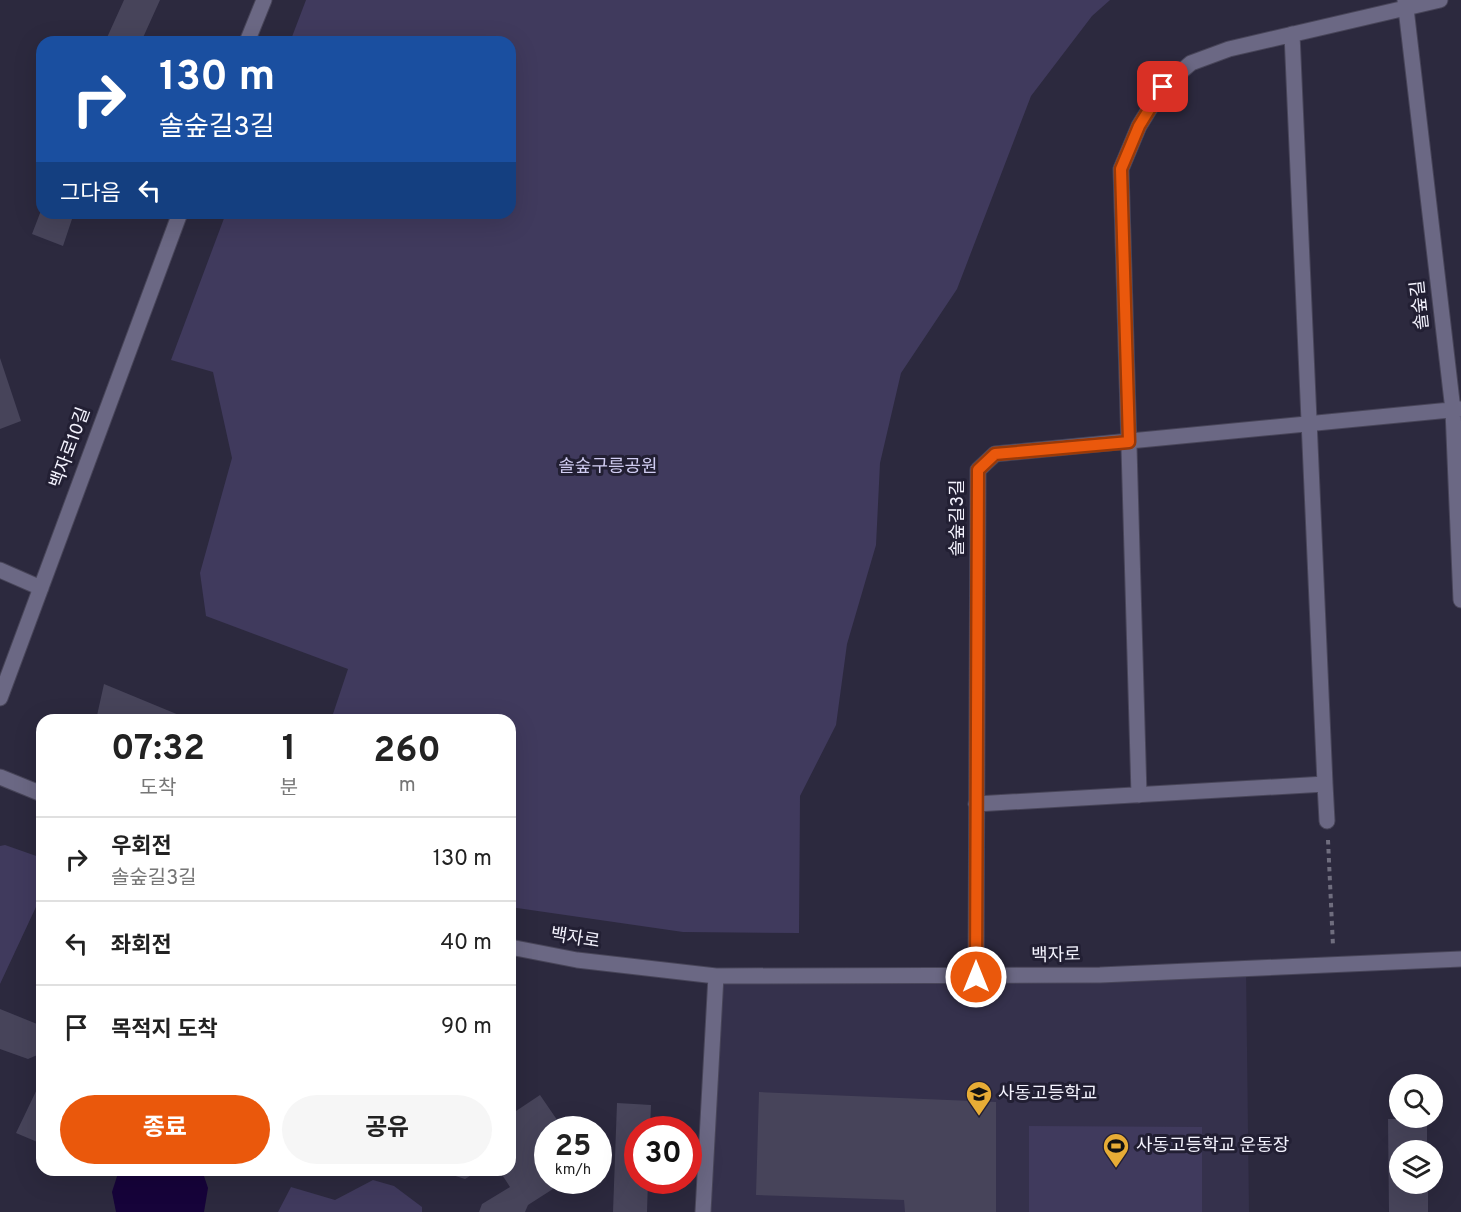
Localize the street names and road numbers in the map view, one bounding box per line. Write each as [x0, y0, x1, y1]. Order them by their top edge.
street label: 솔숲길 [1407, 279, 1435, 331]
street label: 백자로10길 [46, 404, 96, 492]
street label: 솔숲길3길 [947, 479, 970, 557]
street label: 백자로 [549, 924, 601, 954]
street label: 백자로 [1031, 944, 1081, 968]

